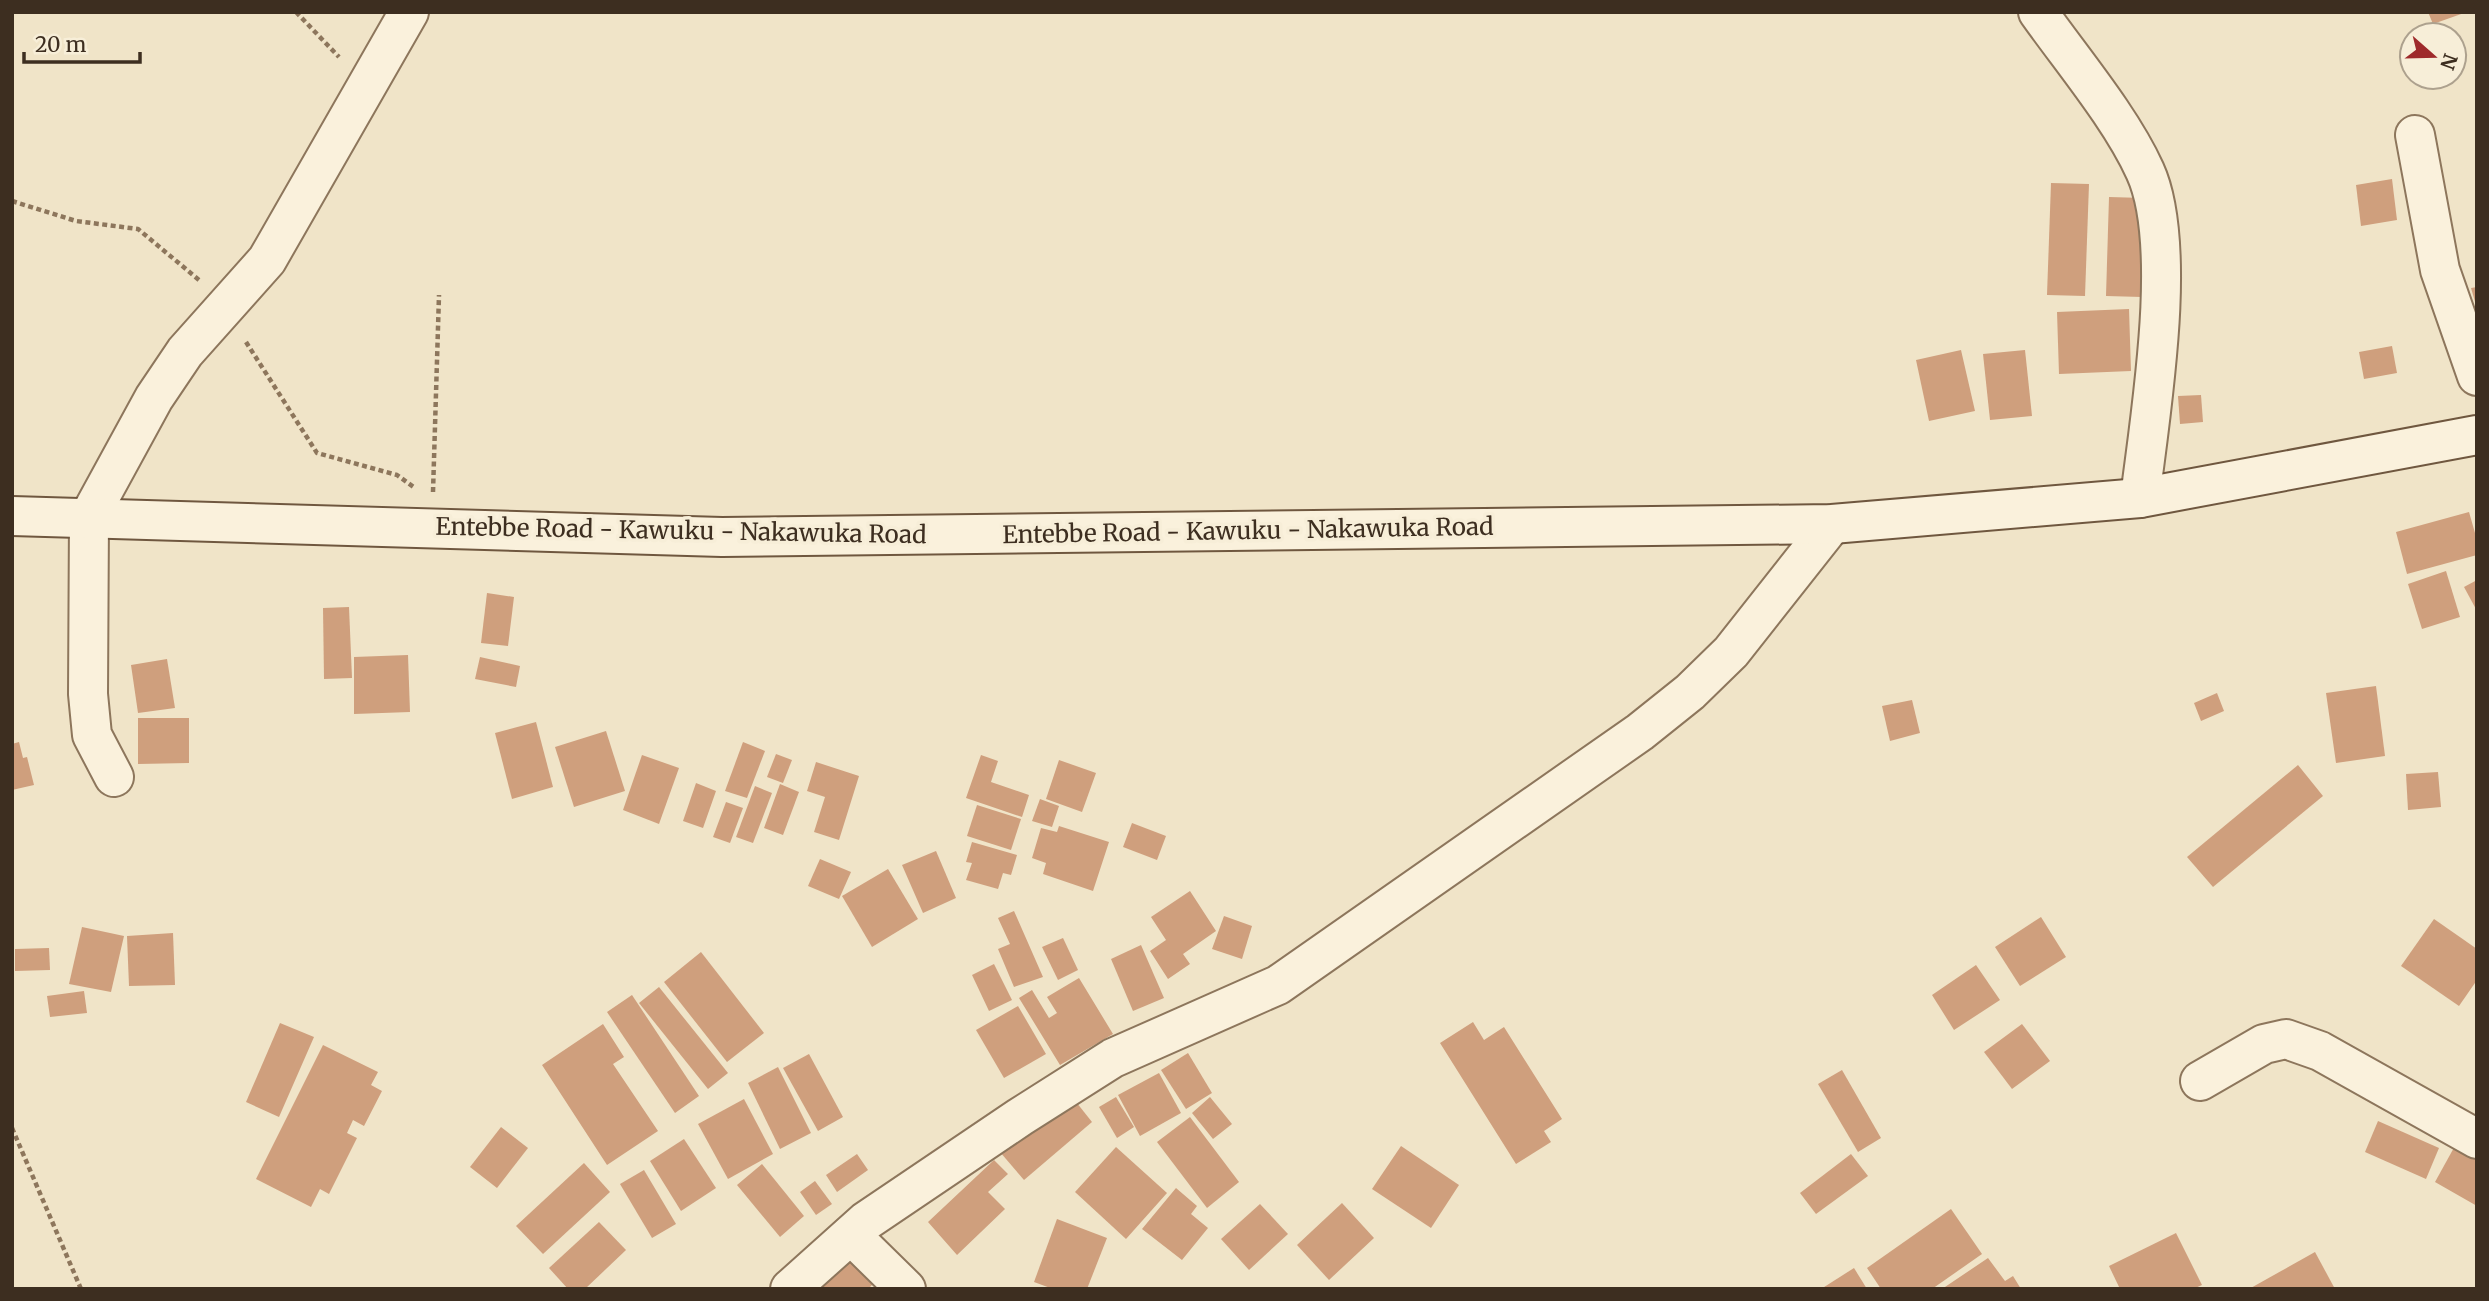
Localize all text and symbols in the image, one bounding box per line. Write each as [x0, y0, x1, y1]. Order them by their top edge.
scale bar [24, 21, 140, 65]
north arrow [2398, 21, 2468, 91]
text: 20 m [35, 31, 87, 58]
text: N [2435, 51, 2463, 73]
street label: Entebbe Road - Kawuku - Nakawuka Road [435, 511, 927, 550]
street label: Entebbe Road - Kawuku - Nakawuka Road [1002, 511, 1494, 550]

